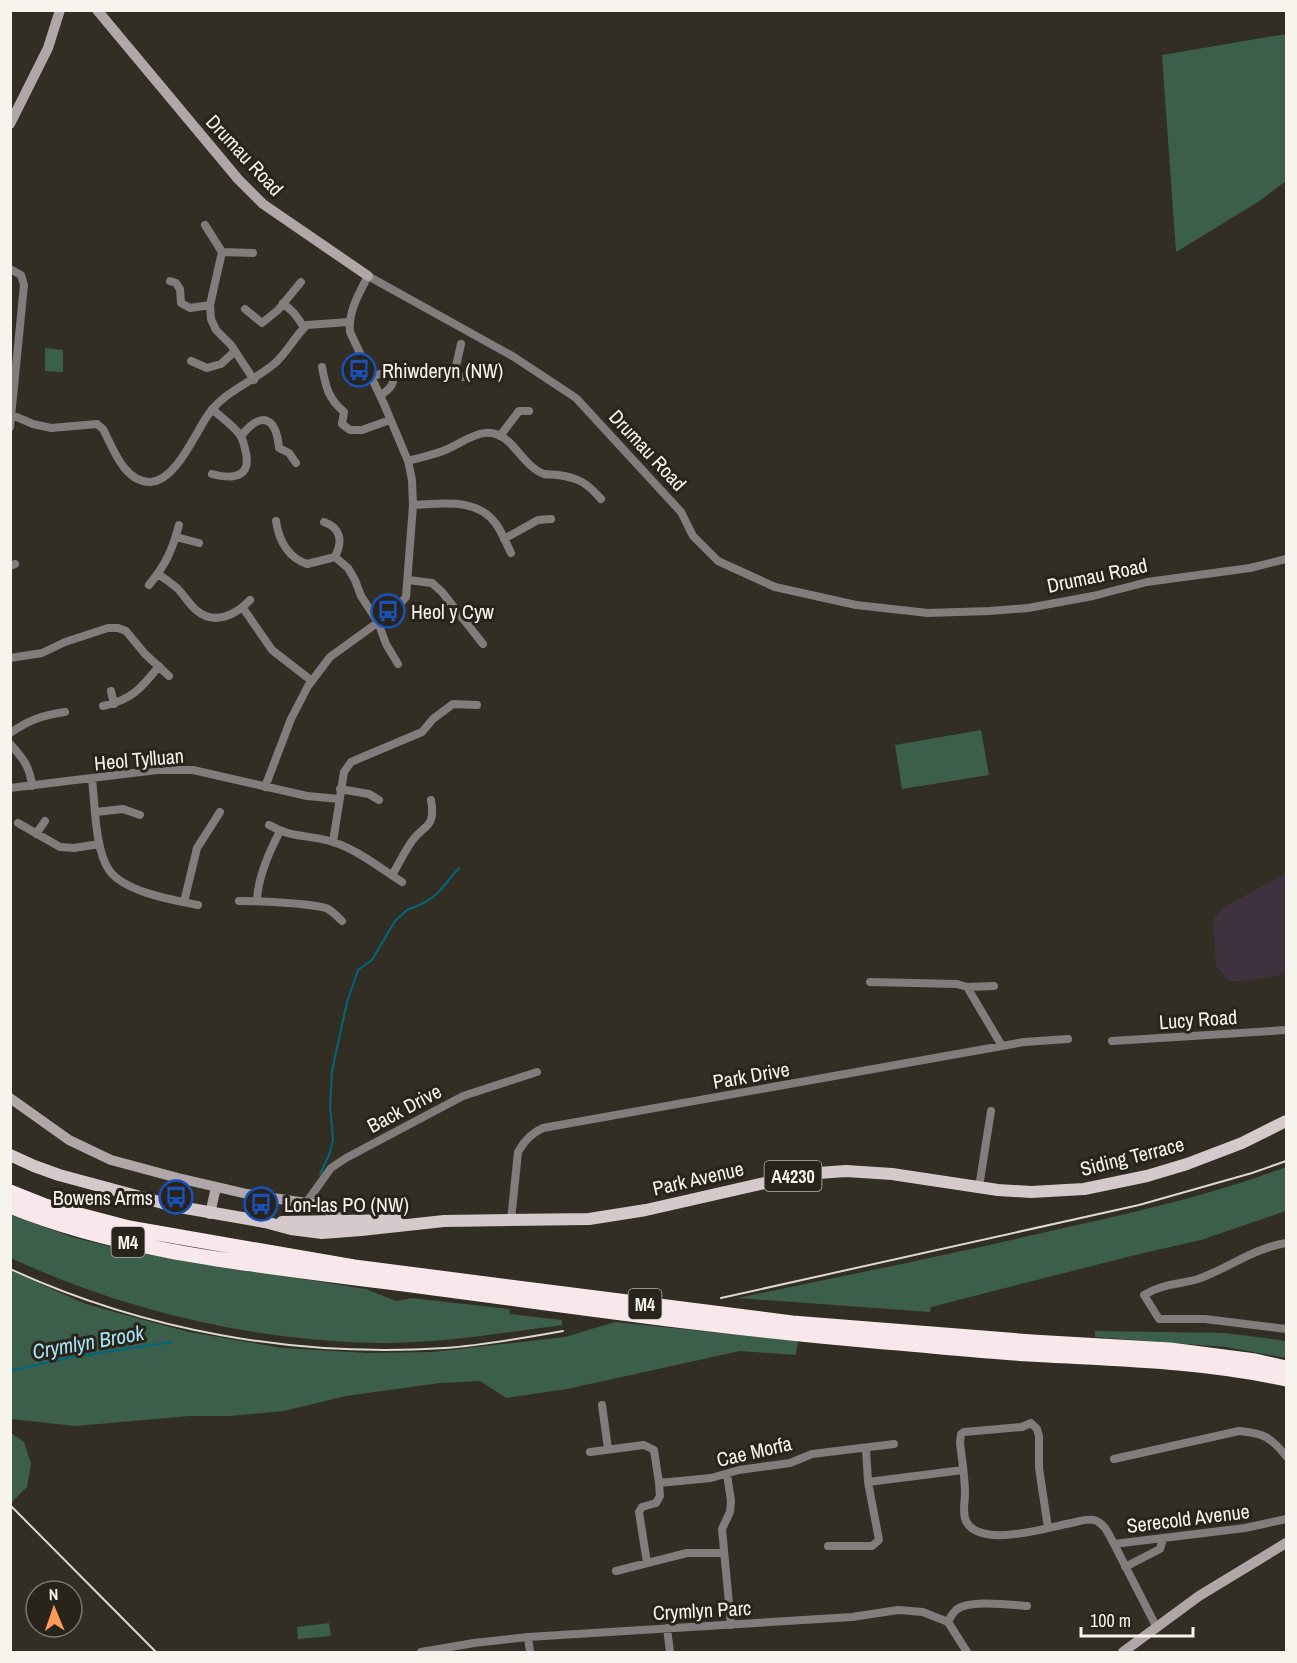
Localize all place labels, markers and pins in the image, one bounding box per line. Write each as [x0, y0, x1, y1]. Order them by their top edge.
bus stop icon: Rhiwderyn (NW) [341, 352, 377, 388]
place label: Rhiwderyn (NW) [382, 357, 503, 384]
bus stop icon: Heol y Cyw [370, 593, 406, 629]
place label: Heol y Cyw [411, 598, 494, 625]
bus stop icon: Bowens Arms [158, 1179, 194, 1215]
place label: Bowens Arms [53, 1184, 153, 1211]
bus stop icon: Lon-las PO (NW) [243, 1186, 279, 1222]
place label: Lon-las PO (NW) [284, 1191, 409, 1218]

